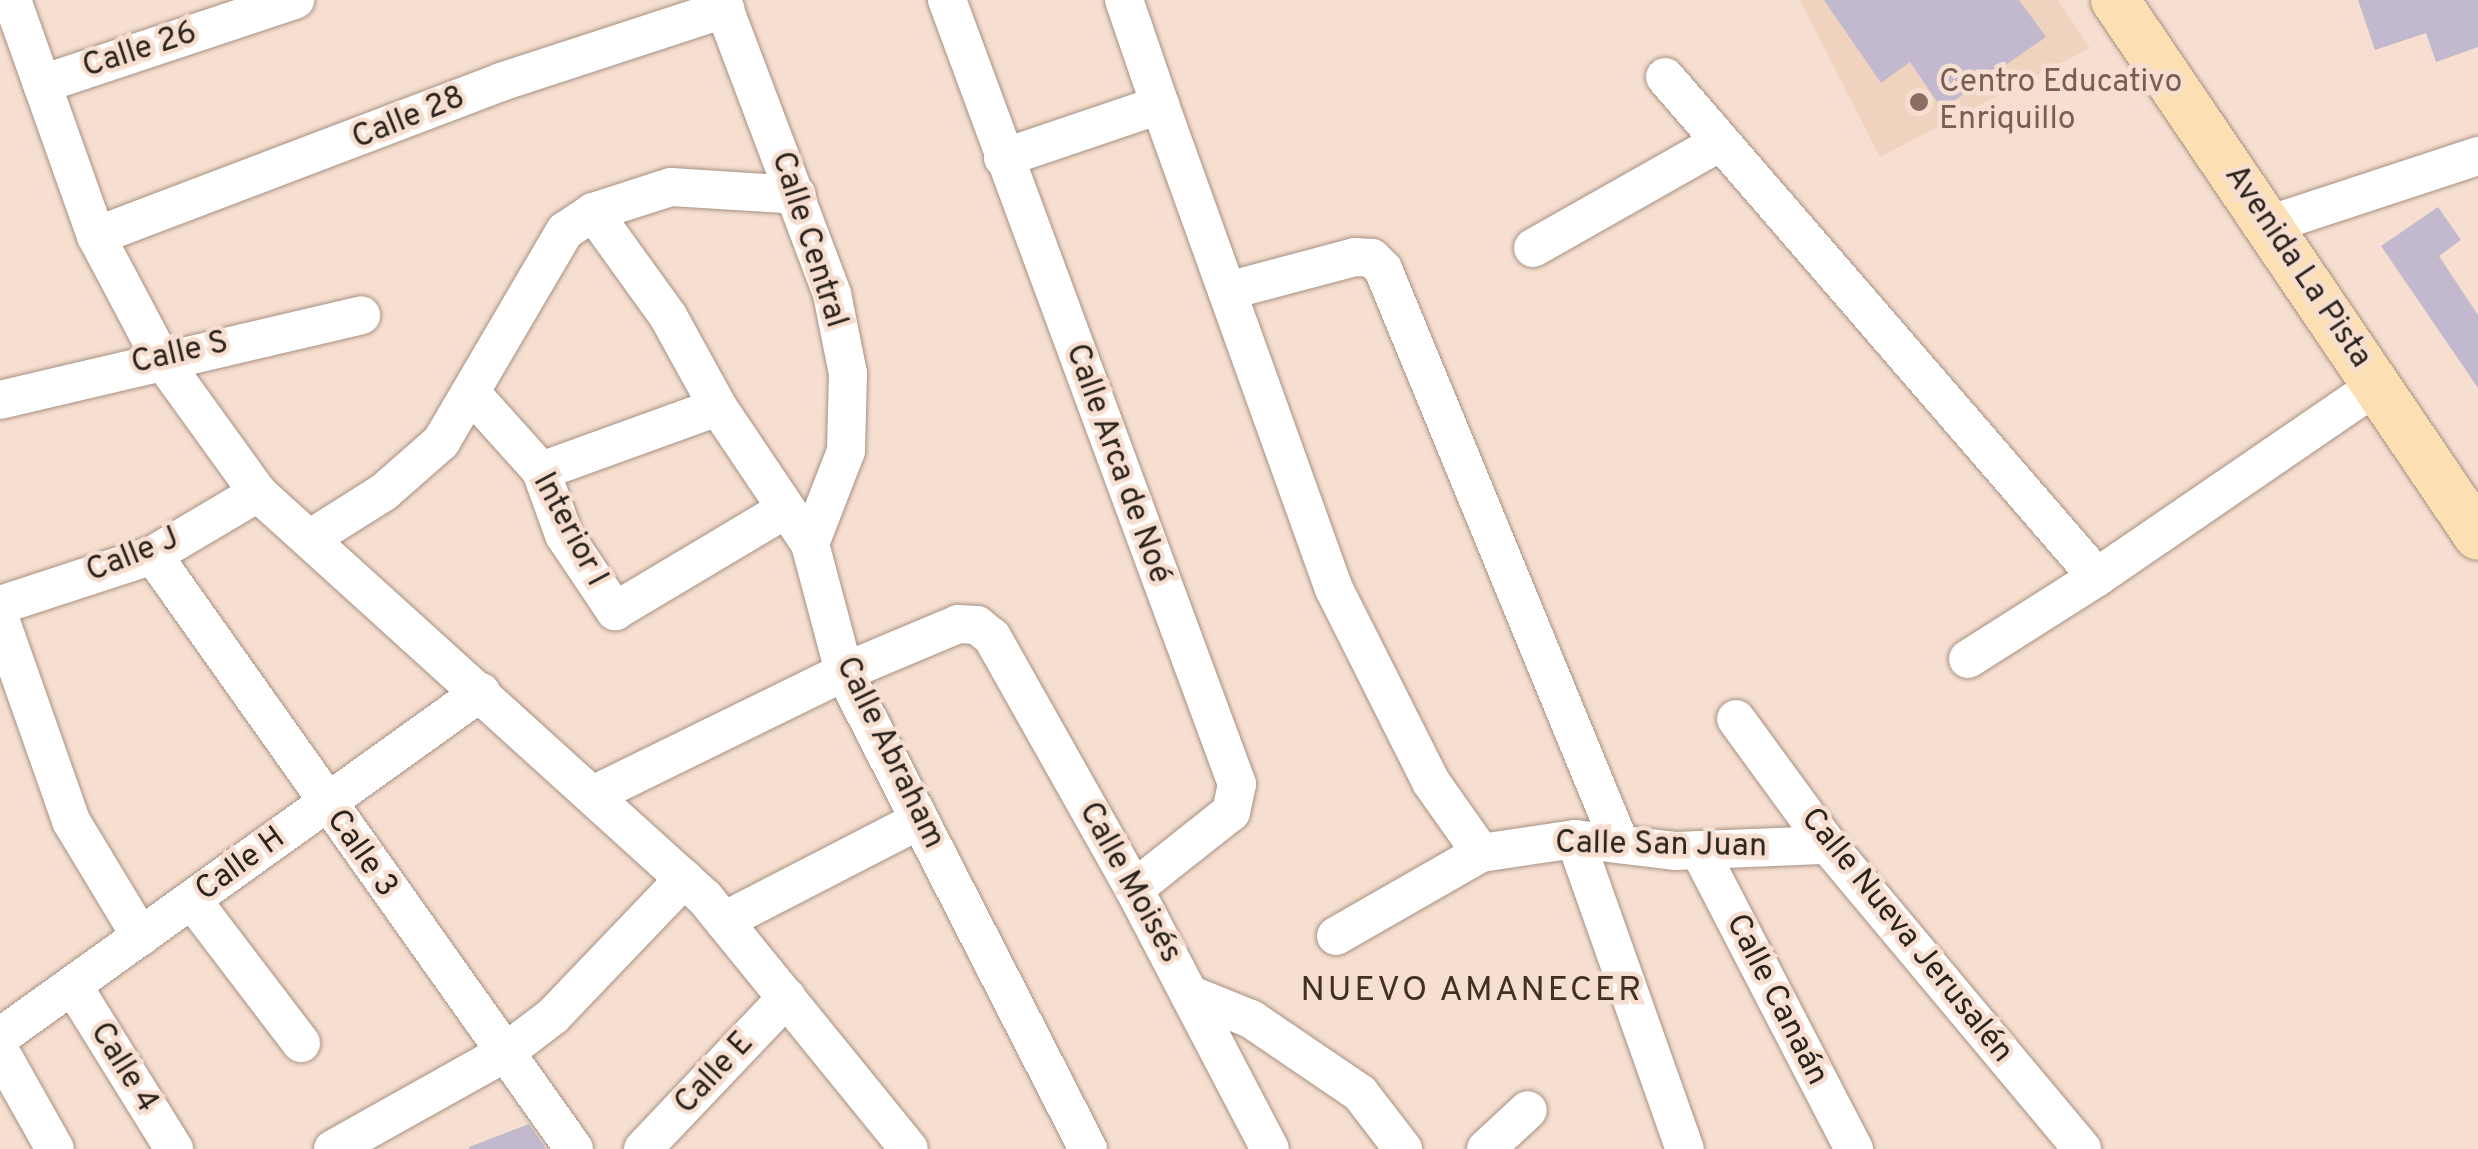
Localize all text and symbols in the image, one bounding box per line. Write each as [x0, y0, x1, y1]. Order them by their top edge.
street label: Calle 26 [78, 15, 202, 87]
place label: Centro Educativo Enriquillo [1939, 65, 2182, 140]
street label: Calle 28 [347, 79, 471, 159]
marker: Centro Educativo Enriquillo [1908, 91, 1930, 113]
street label: Calle Central [761, 147, 855, 333]
street label: Avenida La Pista [2215, 158, 2379, 376]
street label: Calle S [128, 324, 232, 384]
street label: Calle Arca de Noé [1056, 338, 1178, 590]
street label: Interior I [523, 467, 615, 593]
street label: Calle J [81, 520, 185, 592]
street label: Calle Abraham [826, 650, 952, 856]
street label: Calle Moisés [1069, 796, 1189, 970]
street label: Calle Nueva Jerusalén [1791, 801, 2021, 1071]
street label: Calle 3 [317, 803, 405, 905]
street label: Calle H [189, 820, 293, 910]
street label: Calle San Juan [1555, 825, 1767, 867]
street label: Calle Canaán [1716, 908, 1836, 1092]
district label: NUEVO AMANECER [1300, 970, 1644, 1012]
street label: Calle 4 [81, 1016, 165, 1120]
street label: Calle E [667, 1025, 763, 1123]

